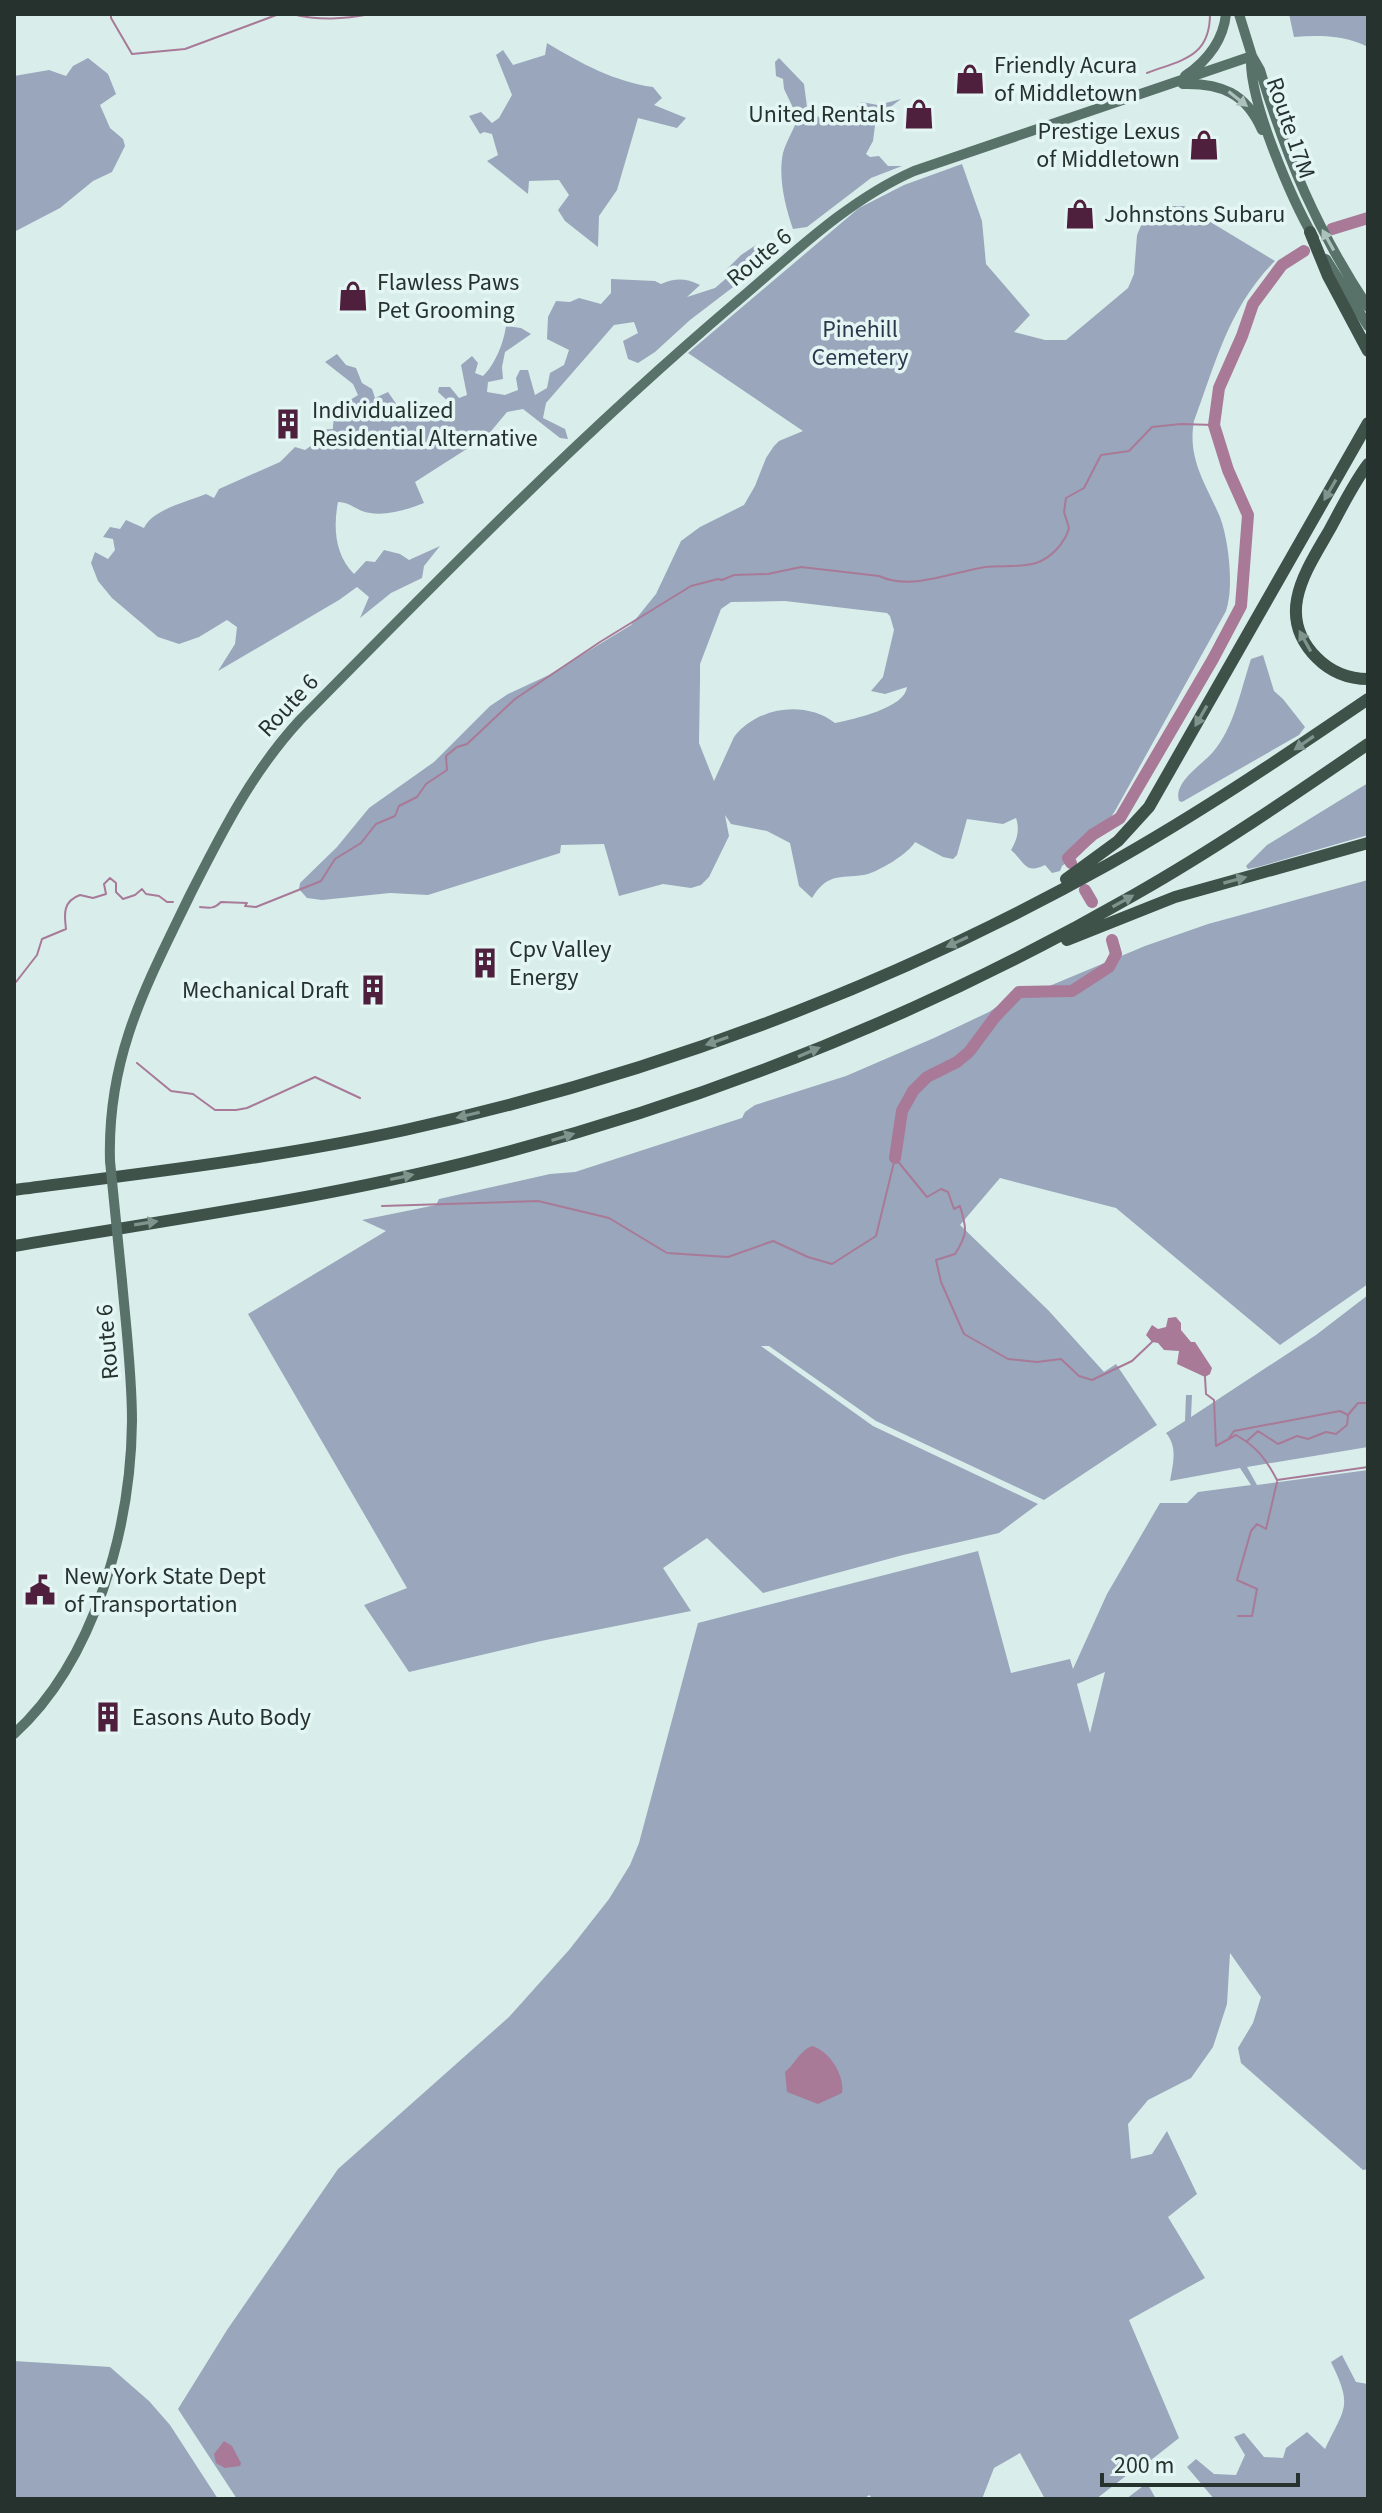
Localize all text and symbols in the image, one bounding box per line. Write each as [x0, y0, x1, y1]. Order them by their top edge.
place label: Friendly Acura of Middletown [994, 48, 1138, 111]
shop icon: Friendly Acura of Middletown [953, 62, 987, 96]
street label: Route 17M [1257, 73, 1324, 184]
one-way arrow [1228, 90, 1248, 107]
place label: United Rentals [748, 97, 895, 132]
shop icon: United Rentals [902, 97, 936, 131]
place label: Prestige Lexus of Middletown [1036, 114, 1180, 177]
shop icon: Prestige Lexus of Middletown [1187, 128, 1221, 162]
shop icon: Johnstons Subaru [1063, 197, 1097, 231]
place label: Johnstons Subaru [1104, 197, 1285, 232]
street label: Route 6 [719, 220, 800, 295]
one-way arrow [1321, 229, 1335, 252]
place label: Flawless Paws Pet Grooming [377, 265, 519, 328]
shop icon: Flawless Paws Pet Grooming [336, 279, 370, 313]
park label: Pinehill Cemetery [812, 312, 909, 375]
place label: Individualized Residential Alternative [312, 393, 538, 456]
building icon: Individualized Residential Alternative [271, 407, 305, 441]
one-way arrow [1323, 479, 1337, 502]
one-way arrow [1299, 629, 1312, 652]
street label: Route 6 [250, 666, 327, 745]
one-way arrow [1194, 705, 1208, 728]
one-way arrow [1293, 735, 1314, 750]
one-way arrow [1223, 873, 1248, 885]
one-way arrow [1111, 894, 1134, 908]
place label: Cpv Valley Energy [509, 932, 611, 995]
one-way arrow [946, 935, 969, 949]
building icon: Cpv Valley Energy [468, 946, 502, 980]
place label: Mechanical Draft [182, 973, 349, 1008]
building icon: Mechanical Draft [356, 973, 390, 1007]
one-way arrow [705, 1035, 729, 1047]
one-way arrow [797, 1046, 821, 1059]
one-way arrow [455, 1109, 480, 1122]
one-way arrow [551, 1130, 575, 1143]
one-way arrow [390, 1170, 415, 1183]
one-way arrow [134, 1217, 159, 1229]
street label: Route 6 [87, 1303, 128, 1381]
place label: New York State Dept of Transportation [64, 1559, 266, 1622]
public building icon: New York State Dept of Transportation [23, 1573, 57, 1607]
building icon: Easons Auto Body [91, 1700, 125, 1734]
place label: Easons Auto Body [132, 1700, 311, 1735]
scale bar [1102, 2437, 1298, 2487]
text: 200 m [1114, 2448, 1174, 2483]

